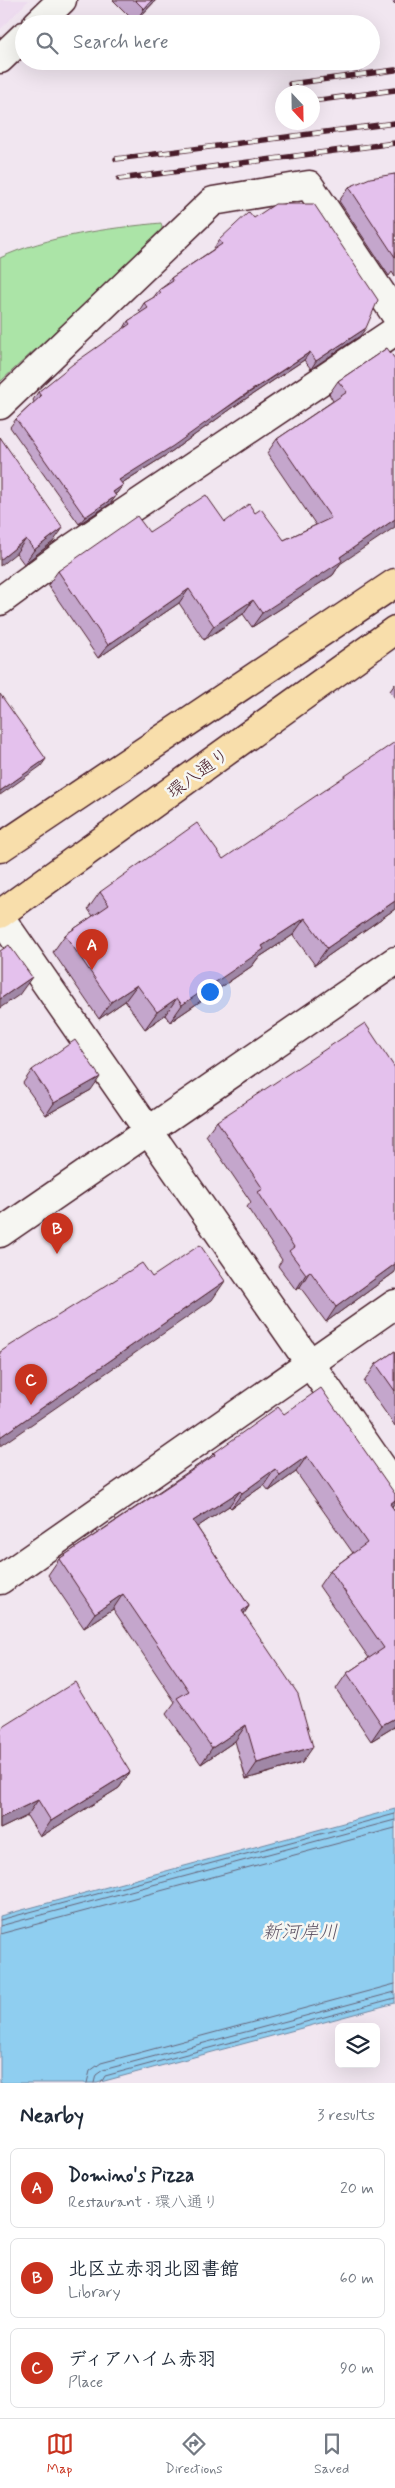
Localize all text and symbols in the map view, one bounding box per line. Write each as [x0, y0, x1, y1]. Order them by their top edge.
search box [15, 15, 380, 70]
icon: search [33, 29, 61, 57]
text: Search here [73, 30, 169, 55]
north arrow [275, 85, 320, 130]
street label: 環八通り [162, 743, 235, 805]
pin: A [76, 929, 108, 970]
your location [197, 979, 223, 1005]
pin: B [41, 1213, 73, 1254]
pin: C [15, 1364, 47, 1405]
water label: 新河岸川 [262, 1920, 338, 1945]
map controls [335, 2023, 380, 2068]
button: layers [335, 2023, 380, 2068]
text: Nearby [20, 2102, 84, 2130]
text: 3 results [317, 2105, 375, 2126]
text: Domino's Pizza [68, 2163, 194, 2188]
text: A [32, 2178, 42, 2199]
text: 20 m [340, 2178, 374, 2199]
text: Restaurant · 環八通り [68, 2192, 219, 2213]
text: 北区立赤羽北図書館 [68, 2257, 239, 2282]
text: B [32, 2268, 42, 2289]
text: 60 m [340, 2268, 374, 2289]
text: Library [68, 2282, 121, 2303]
text: ディアハイム赤羽 [68, 2347, 216, 2372]
text: C [31, 2358, 43, 2379]
text: 90 m [340, 2358, 374, 2379]
text: Place [68, 2372, 103, 2393]
tab: Map [46, 2430, 74, 2478]
tab: Directions [165, 2430, 223, 2478]
tab: Saved [314, 2430, 349, 2478]

